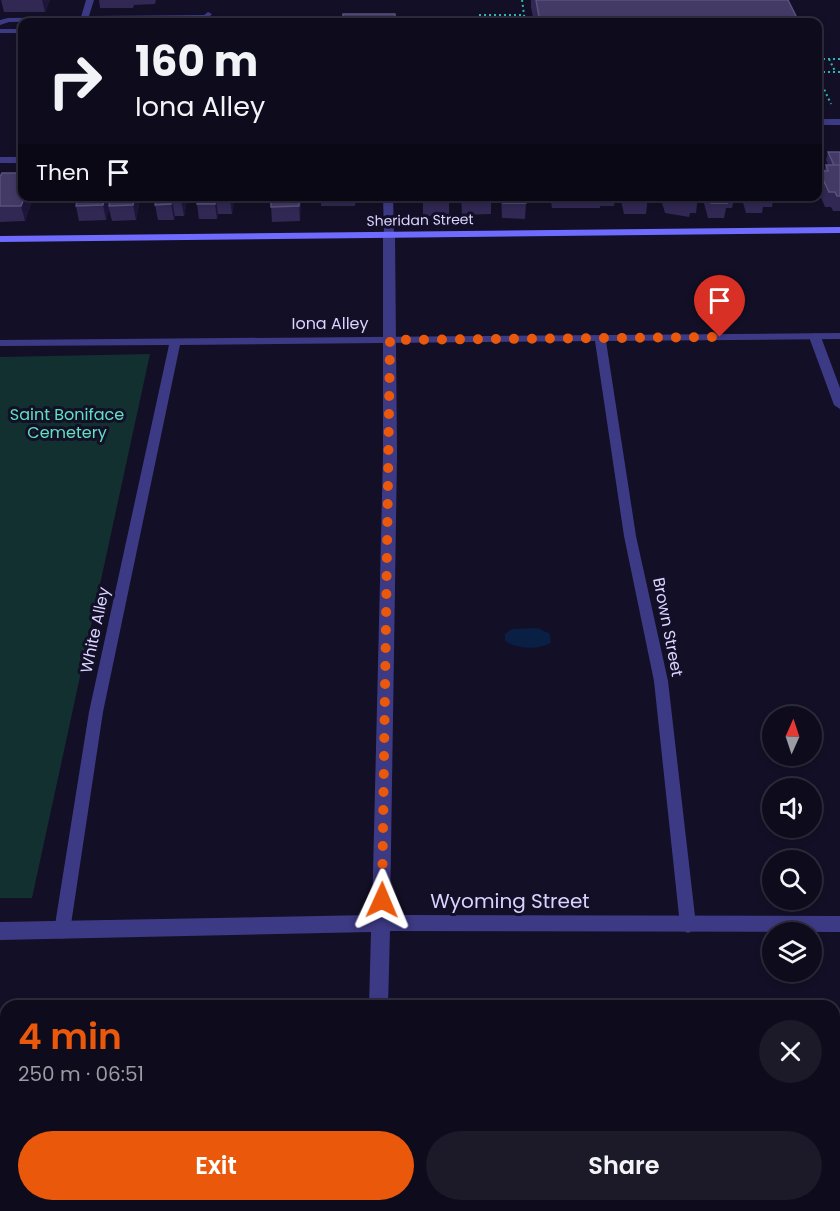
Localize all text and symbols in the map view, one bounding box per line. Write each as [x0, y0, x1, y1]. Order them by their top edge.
text: 160 m [135, 32, 258, 91]
icon: right [36, 42, 114, 120]
text: Iona Alley [135, 88, 265, 125]
icon: arrive [102, 156, 135, 189]
text: Then [36, 157, 90, 188]
street label: Sheridan Street [366, 209, 474, 231]
pin [694, 275, 745, 337]
icon: arrive [703, 284, 736, 317]
street label: Iona Alley [291, 312, 369, 335]
park label: Saint Boniface Cemetery [10, 403, 124, 444]
street label: Brown Street [647, 575, 689, 679]
street label: White Alley [75, 585, 115, 675]
north arrow [762, 706, 822, 766]
map controls [762, 706, 822, 982]
button: sound [762, 778, 822, 838]
button: search [762, 850, 822, 910]
position arrow [350, 868, 414, 932]
street label: Wyoming Street [430, 887, 590, 915]
button: layers [762, 922, 822, 982]
text: 4 min [18, 1011, 122, 1062]
button: close [759, 1020, 822, 1083]
text: 250 m · 06:51 [18, 1060, 144, 1088]
button: Exit [18, 1131, 414, 1200]
button: Share [426, 1131, 822, 1200]

